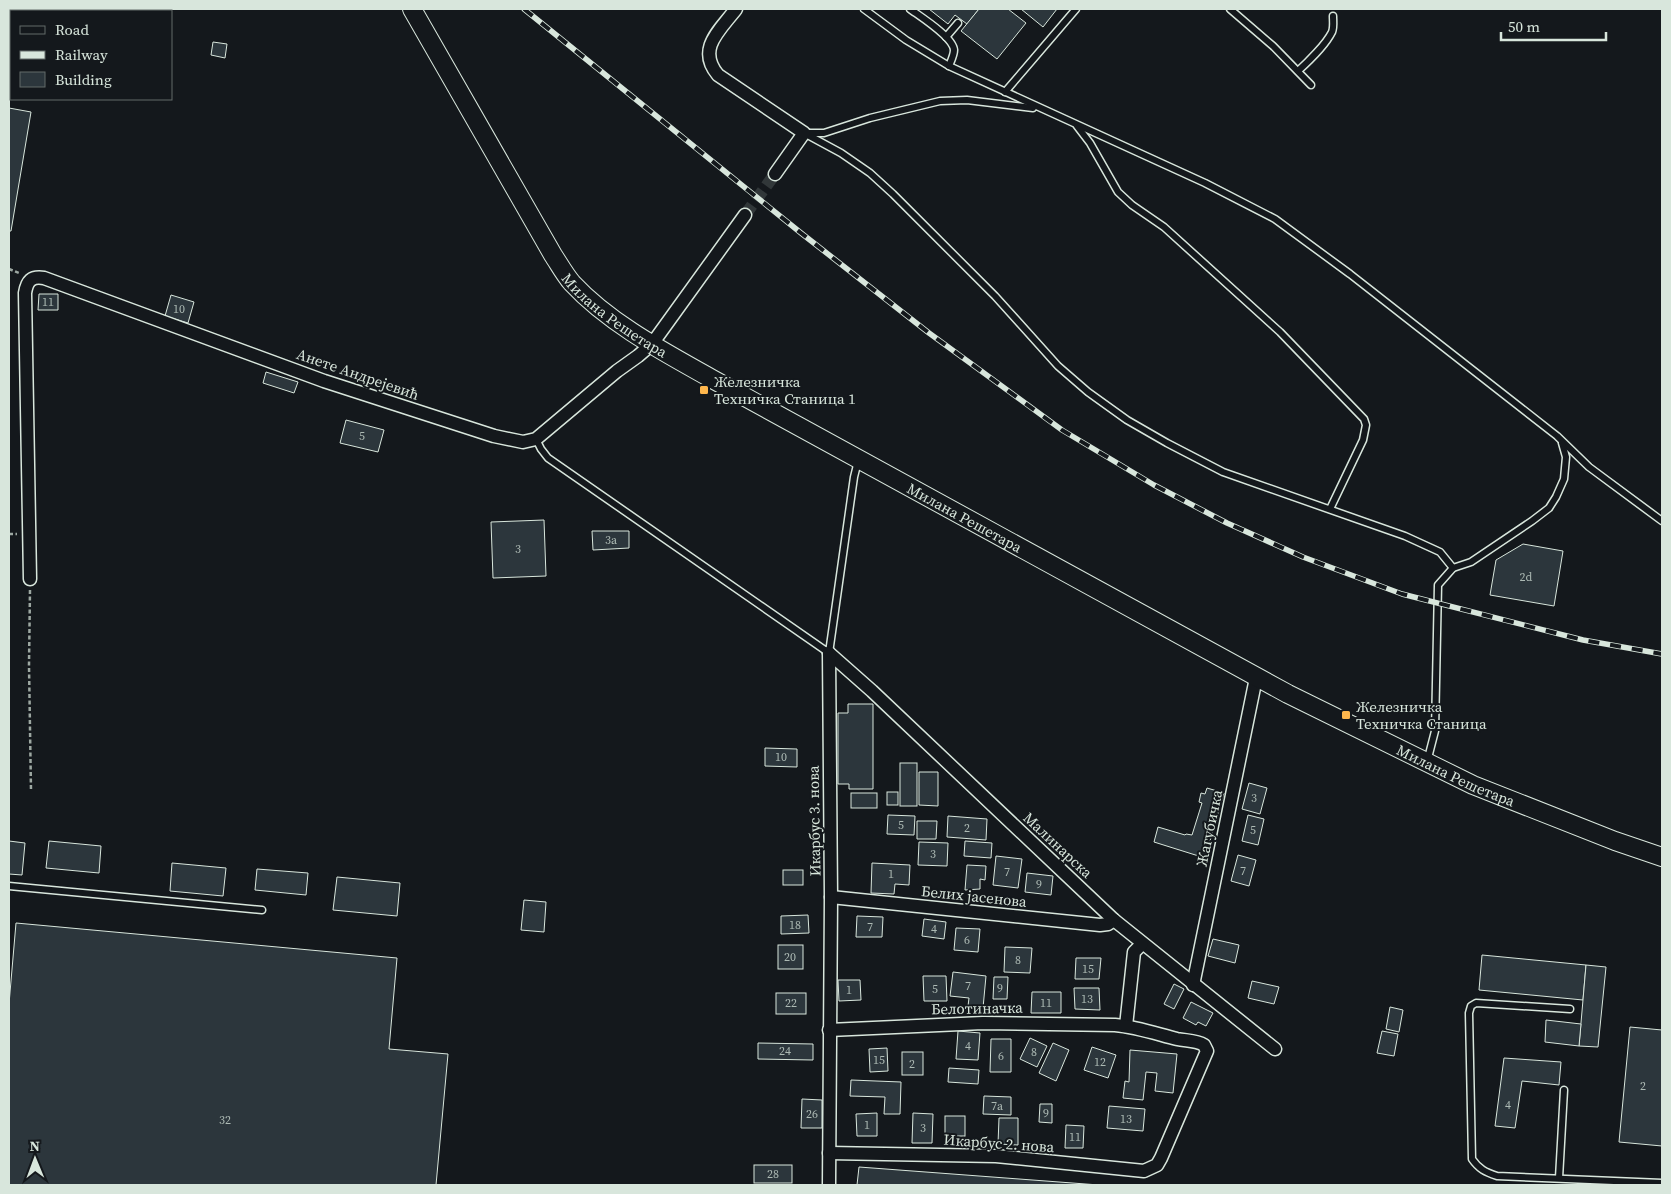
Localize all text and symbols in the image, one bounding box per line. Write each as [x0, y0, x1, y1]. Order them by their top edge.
legend [10, 10, 172, 100]
scale bar [1501, 10, 1606, 42]
text: 50 m [1508, 16, 1540, 37]
text: Road [55, 19, 89, 40]
text: Railway [55, 44, 108, 65]
text: Building [55, 69, 112, 90]
street label: Милана Решетара [557, 268, 672, 362]
house number: 11 [42, 294, 54, 310]
house number: 10 [173, 301, 185, 317]
street label: Анете Андрејевић [294, 343, 422, 405]
place label: Железничка Техничка Станица 1 [714, 371, 856, 409]
marker: Железничка Техничка Станица 1 [698, 384, 710, 396]
house number: 5 [359, 428, 365, 444]
street label: Милана Решетара [904, 477, 1026, 557]
house number: 3a [605, 532, 618, 548]
house number: 3 [515, 541, 521, 557]
house number: 2d [1520, 569, 1533, 585]
place label: Железничка Техничка Станица [1356, 696, 1487, 734]
marker: Железничка Техничка Станица [1340, 709, 1352, 721]
street label: Милана Решетара [1393, 739, 1519, 811]
house number: 10 [775, 749, 787, 765]
street label: Икарбус 3. нова [803, 765, 825, 877]
street label: Жагубичка [1191, 787, 1227, 868]
house number: 3 [1251, 790, 1257, 806]
street label: Малинарска [1019, 807, 1098, 883]
house number: 5 [898, 817, 904, 833]
house number: 2 [964, 820, 970, 836]
house number: 5 [1250, 822, 1256, 838]
house number: 3 [930, 846, 936, 862]
house number: 7 [1240, 863, 1246, 879]
house number: 7 [1004, 864, 1010, 880]
house number: 1 [888, 866, 894, 882]
house number: 9 [1036, 876, 1042, 892]
street label: Белих јасенова [920, 880, 1028, 912]
house number: 18 [789, 917, 801, 933]
house number: 7 [867, 919, 873, 935]
house number: 4 [931, 921, 937, 937]
house number: 6 [964, 932, 970, 948]
house number: 20 [784, 949, 796, 965]
house number: 8 [1015, 952, 1021, 968]
house number: 15 [1082, 961, 1094, 977]
house number: 7 [965, 978, 971, 994]
house number: 9 [997, 980, 1003, 996]
house number: 5 [932, 981, 938, 997]
house number: 1 [846, 982, 852, 998]
house number: 13 [1081, 991, 1093, 1007]
house number: 22 [785, 995, 797, 1011]
house number: 11 [1040, 995, 1052, 1011]
street label: Белотиначка [931, 997, 1023, 1019]
house number: 4 [965, 1038, 971, 1054]
house number: 24 [779, 1043, 791, 1059]
house number: 8 [1031, 1044, 1037, 1060]
house number: 6 [998, 1048, 1004, 1064]
house number: 15 [873, 1052, 885, 1068]
house number: 12 [1094, 1054, 1106, 1070]
house number: 2 [909, 1056, 915, 1072]
house number: 2 [1640, 1078, 1646, 1094]
house number: 4 [1505, 1097, 1511, 1113]
house number: 7a [991, 1098, 1004, 1114]
house number: 9 [1043, 1105, 1049, 1121]
house number: 26 [806, 1106, 818, 1122]
house number: 13 [1120, 1111, 1132, 1127]
house number: 32 [219, 1112, 231, 1128]
house number: 1 [864, 1117, 870, 1133]
house number: 3 [920, 1120, 926, 1136]
street label: Икарбус 2. нова [943, 1129, 1055, 1157]
house number: 11 [1069, 1129, 1081, 1145]
north arrow [10, 1134, 60, 1184]
text: N [29, 1136, 40, 1156]
house number: 28 [767, 1166, 779, 1182]

